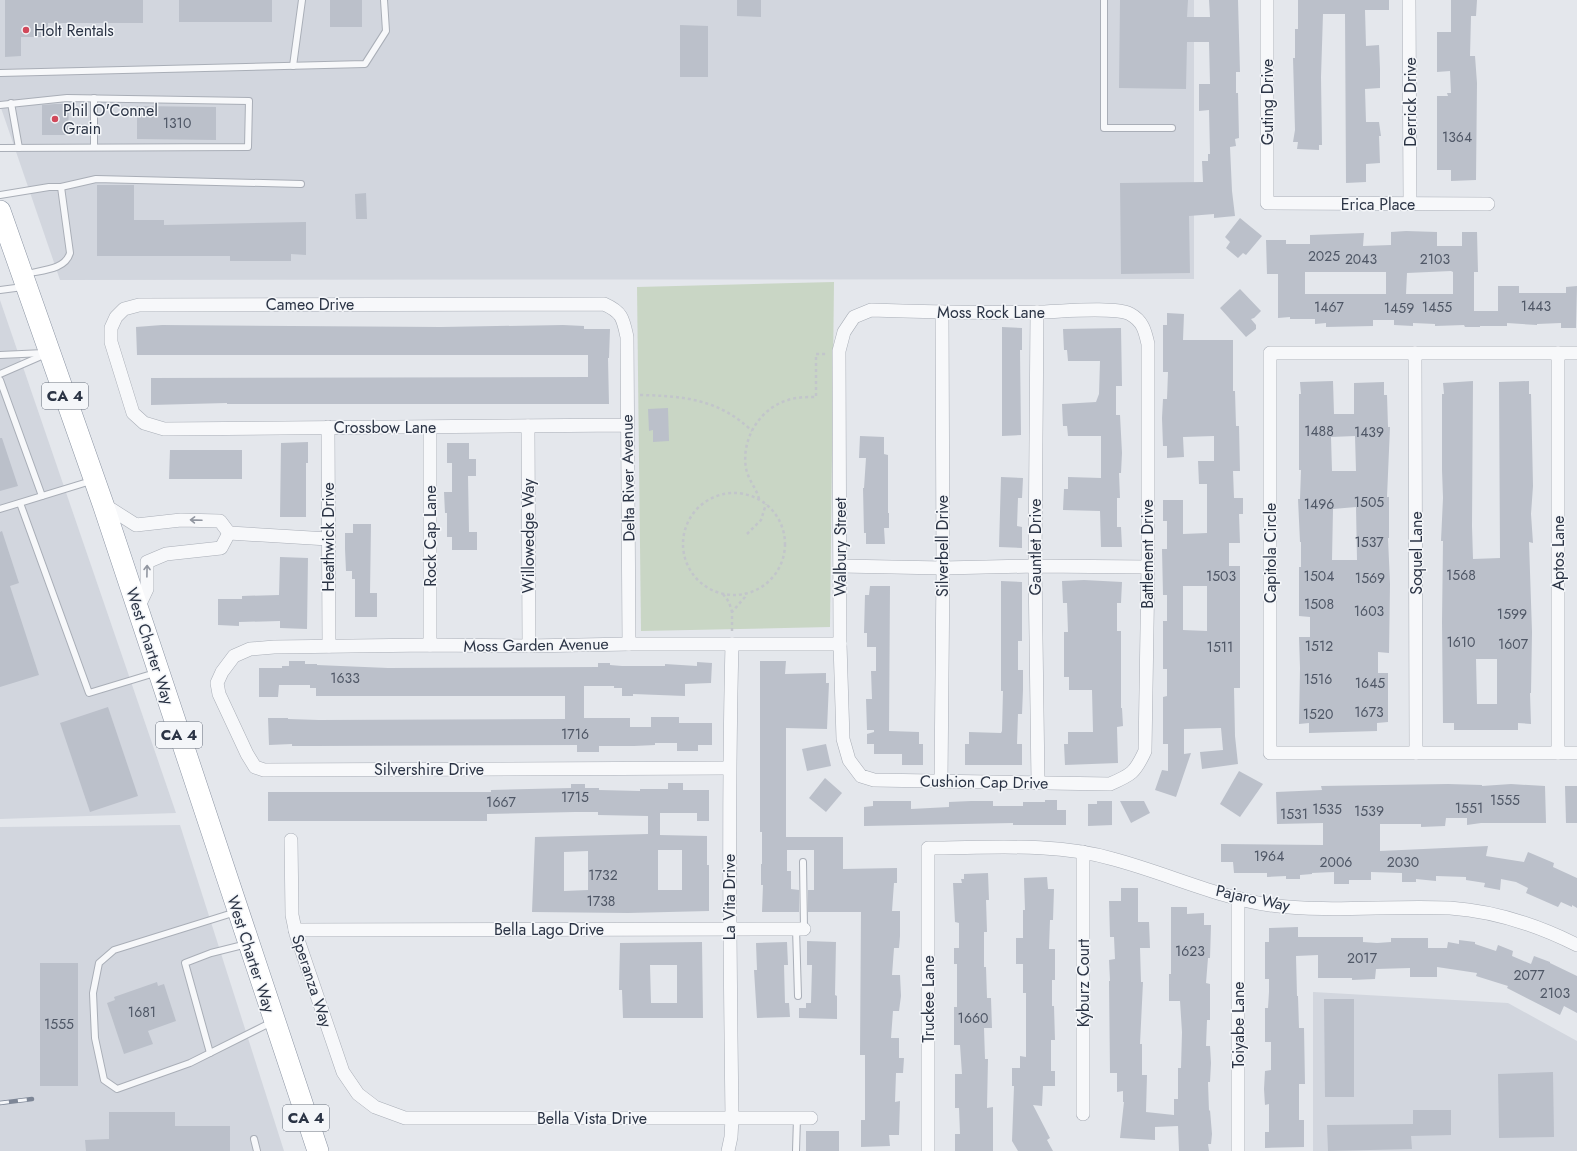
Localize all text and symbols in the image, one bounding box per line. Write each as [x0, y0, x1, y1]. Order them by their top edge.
place label: Holt Rentals [34, 19, 114, 42]
marker: Holt Rentals [21, 25, 31, 35]
street label: Derrick Drive [1399, 57, 1422, 147]
street label: Guting Drive [1256, 59, 1279, 145]
place label: Phil O'Connel Grain [63, 99, 158, 140]
house number: 1310 [163, 113, 191, 133]
marker: Phil O'Connel Grain [50, 114, 60, 124]
house number: 1364 [1442, 127, 1472, 147]
street label: Erica Place [1341, 193, 1415, 216]
house number: 2025 [1308, 246, 1340, 266]
house number: 2043 [1345, 249, 1377, 269]
house number: 2103 [1420, 249, 1451, 269]
street label: Cameo Drive [266, 293, 354, 316]
house number: 1443 [1521, 296, 1551, 316]
house number: 1467 [1314, 297, 1345, 317]
house number: 1455 [1422, 297, 1452, 317]
house number: 1459 [1384, 298, 1414, 318]
street label: Moss Rock Lane [937, 301, 1045, 324]
road number: CA 4 [42, 383, 88, 409]
street label: Delta River Avenue [615, 414, 641, 542]
street label: Crossbow Lane [334, 416, 436, 439]
house number: 1488 [1304, 421, 1334, 441]
house number: 1439 [1354, 422, 1384, 442]
street label: Willowedge Way [517, 478, 540, 593]
street label: Heathwick Drive [317, 482, 340, 592]
street label: Rock Cap Lane [419, 485, 442, 587]
house number: 1505 [1354, 492, 1384, 512]
house number: 1496 [1304, 494, 1334, 514]
street label: Silverbell Drive [931, 495, 954, 597]
street label: Walbury Street [829, 497, 852, 597]
street label: Gauntlet Drive [1024, 499, 1047, 595]
street label: Battlement Drive [1136, 499, 1159, 609]
street label: Capitola Circle [1259, 503, 1282, 603]
street label: Soquel Lane [1405, 511, 1428, 595]
street label: Aptos Lane [1547, 515, 1570, 591]
one-way arrow [190, 516, 203, 524]
house number: 1537 [1355, 532, 1384, 552]
one-way arrow [143, 565, 151, 578]
house number: 1568 [1446, 565, 1476, 585]
house number: 1503 [1206, 566, 1236, 586]
house number: 1504 [1304, 566, 1334, 586]
house number: 1569 [1355, 568, 1385, 588]
street label: West Charter Way [120, 585, 180, 708]
house number: 1508 [1304, 594, 1334, 614]
house number: 1603 [1354, 601, 1385, 621]
house number: 1599 [1497, 604, 1527, 624]
street label: Moss Garden Avenue [463, 632, 609, 658]
house number: 1610 [1446, 632, 1476, 652]
house number: 1607 [1498, 634, 1529, 654]
house number: 1512 [1305, 636, 1333, 656]
house number: 1511 [1207, 637, 1233, 657]
house number: 1633 [330, 668, 360, 688]
house number: 1516 [1304, 669, 1332, 689]
house number: 1645 [1355, 673, 1385, 693]
house number: 1673 [1354, 702, 1384, 722]
house number: 1520 [1303, 704, 1333, 724]
road number: CA 4 [156, 722, 202, 748]
house number: 1716 [561, 724, 589, 744]
street label: Silvershire Drive [374, 758, 484, 781]
street label: Cushion Cap Drive [920, 769, 1048, 795]
house number: 1715 [561, 787, 589, 807]
house number: 1555 [1490, 790, 1520, 810]
house number: 1667 [486, 792, 517, 812]
house number: 1551 [1455, 798, 1483, 818]
house number: 1535 [1312, 799, 1342, 819]
house number: 1539 [1354, 801, 1384, 821]
house number: 1531 [1280, 804, 1308, 824]
house number: 1964 [1254, 846, 1284, 866]
house number: 2006 [1320, 852, 1352, 872]
house number: 2030 [1387, 852, 1419, 872]
street label: La Vita Drive [718, 854, 741, 940]
house number: 1732 [588, 865, 618, 885]
street label: Pajaro Way [1214, 879, 1293, 917]
house number: 1738 [587, 891, 615, 911]
street label: West Charter Way [221, 893, 281, 1016]
street label: Bella Lago Drive [494, 918, 604, 941]
street label: Speranza Way [286, 932, 338, 1031]
street label: Kyburz Court [1072, 939, 1095, 1027]
house number: 1623 [1175, 941, 1205, 961]
house number: 2017 [1347, 948, 1378, 968]
street label: Truckee Lane [917, 955, 940, 1043]
house number: 2077 [1513, 965, 1545, 985]
street label: Toiyabe Lane [1227, 981, 1250, 1069]
house number: 2103 [1540, 983, 1571, 1003]
house number: 1681 [128, 1002, 156, 1022]
house number: 1660 [958, 1008, 988, 1028]
house number: 1555 [44, 1014, 74, 1034]
road number: CA 4 [283, 1105, 329, 1131]
street label: Bella Vista Drive [537, 1107, 647, 1130]

